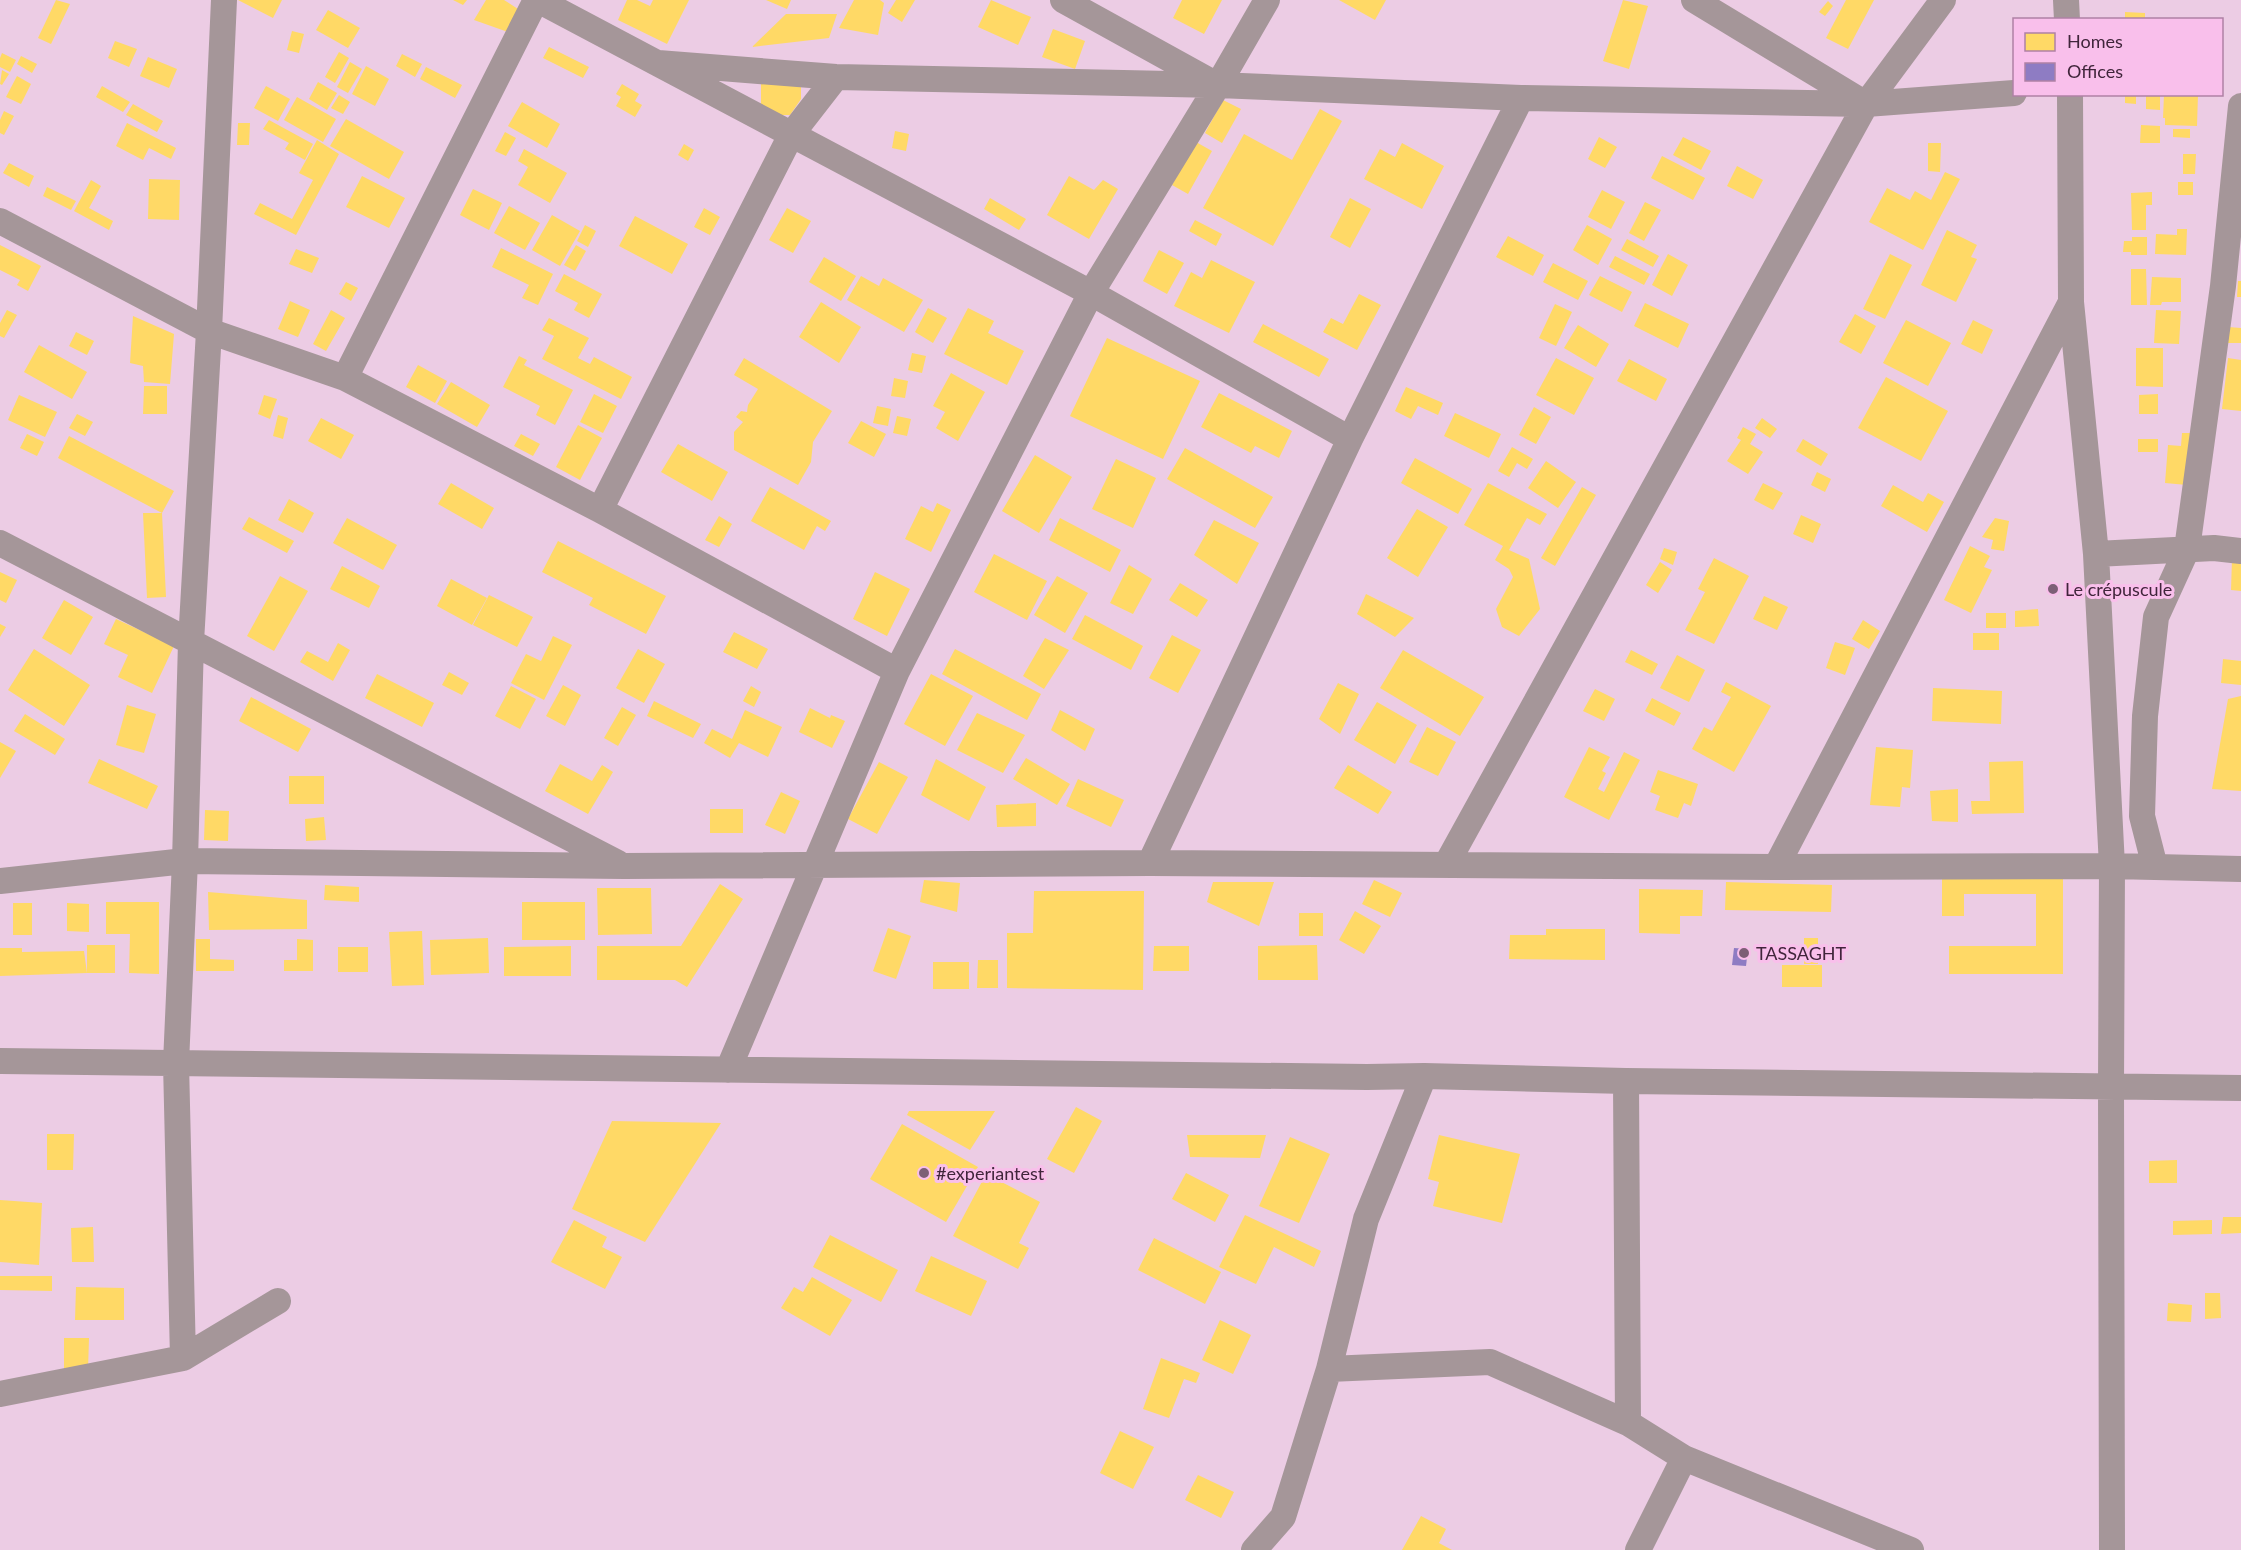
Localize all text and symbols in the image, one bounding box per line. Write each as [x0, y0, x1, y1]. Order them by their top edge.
legend [2013, 18, 2223, 96]
text: Homes [2067, 30, 2123, 52]
text: Offices [2067, 60, 2123, 82]
place label: Le crépuscule [2065, 578, 2172, 600]
marker: Le crépuscule [2046, 582, 2060, 596]
place label: TASSAGHT [1756, 942, 1847, 964]
marker: TASSAGHT [1737, 946, 1751, 960]
place label: #experiantest [936, 1162, 1045, 1184]
marker: #experiantest [917, 1166, 931, 1180]

